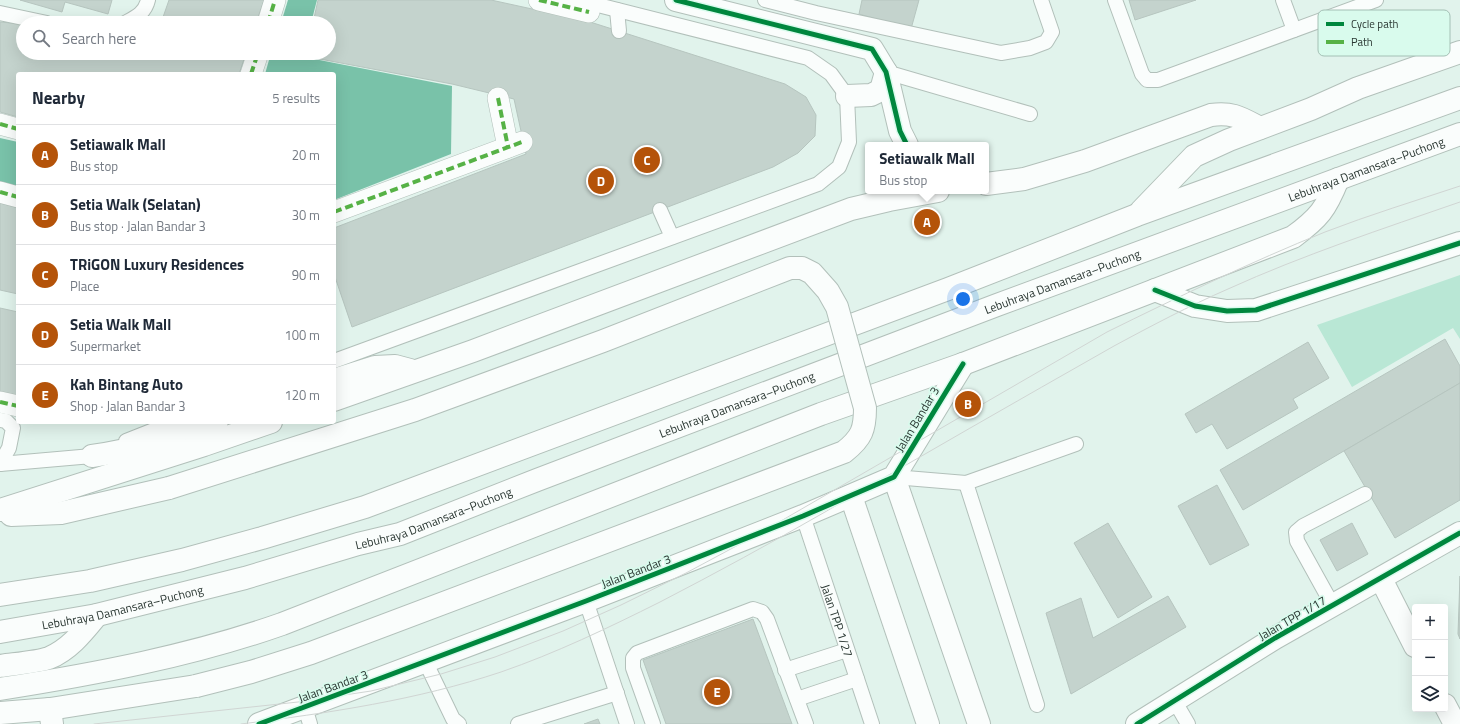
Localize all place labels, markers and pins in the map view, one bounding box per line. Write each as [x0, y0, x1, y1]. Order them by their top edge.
pin: C [634, 145, 660, 175]
pin: D [588, 166, 614, 196]
pin: A [914, 207, 940, 237]
pin: B [955, 389, 981, 419]
pin: E [704, 677, 730, 707]

